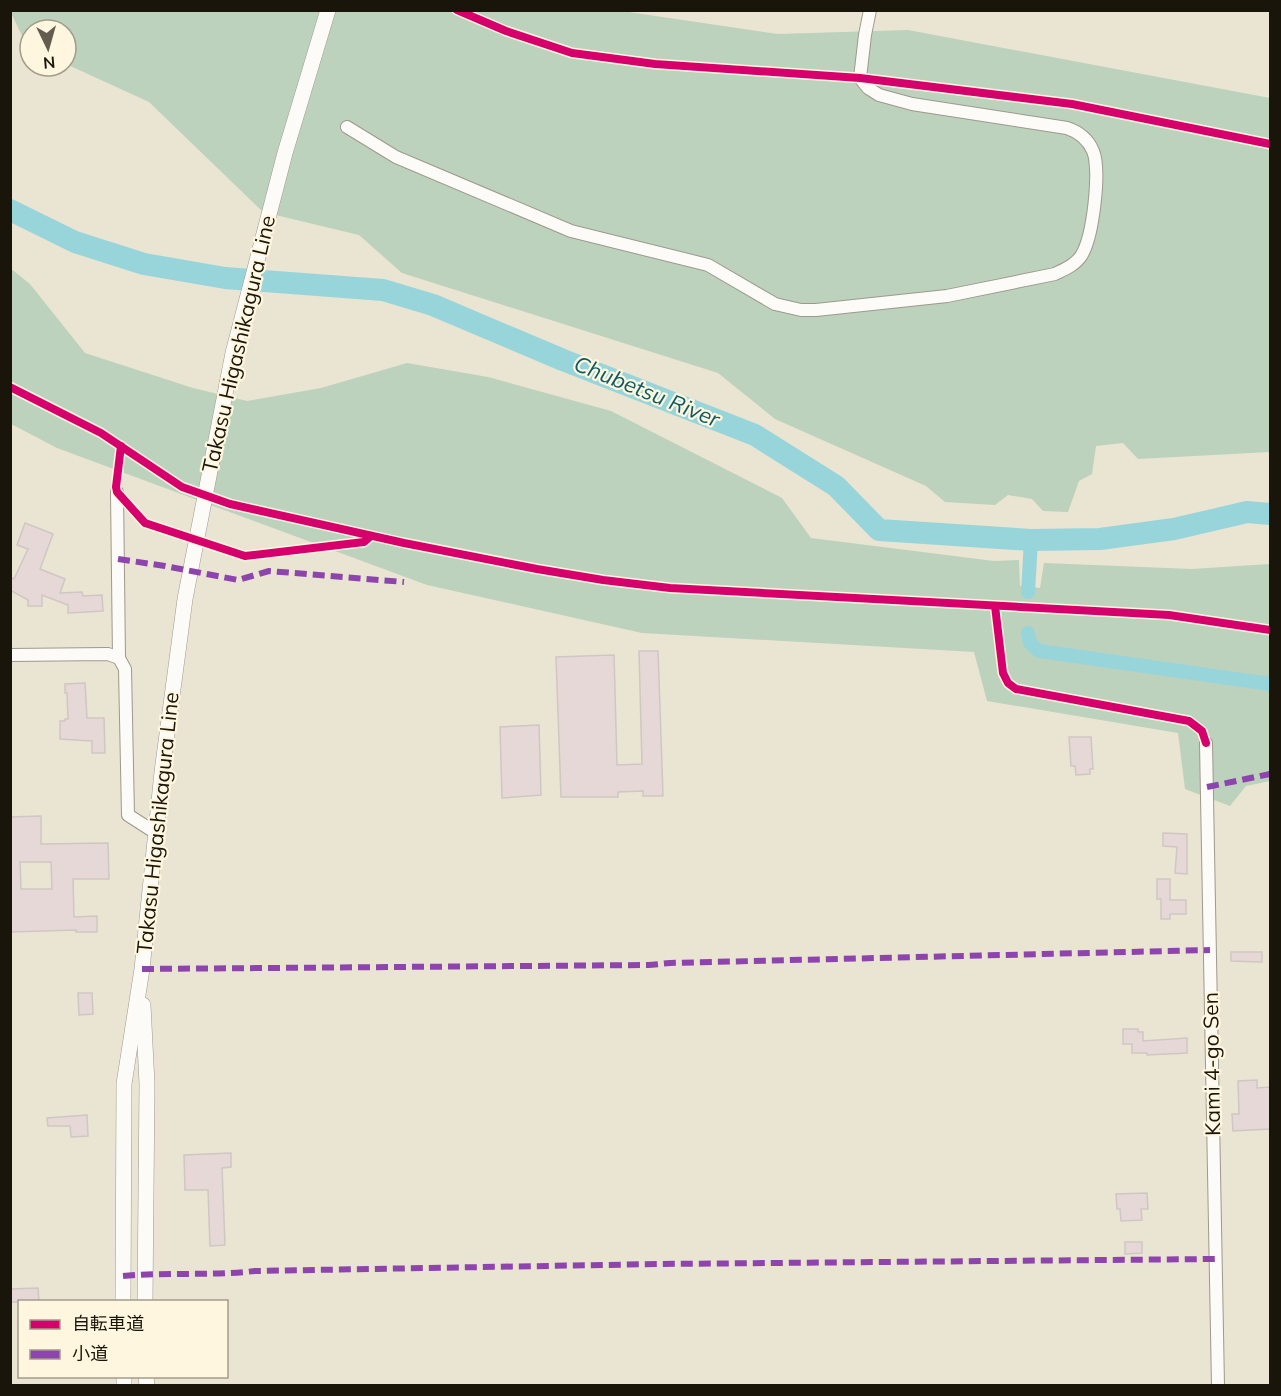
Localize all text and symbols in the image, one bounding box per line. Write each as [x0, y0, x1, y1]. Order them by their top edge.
north arrow [18, 18, 78, 78]
text: N [42, 52, 56, 73]
street label: Takasu Higashikagura Line [196, 213, 280, 475]
water label: Chubetsu River [570, 349, 725, 433]
street label: Takasu Higashikagura Line [130, 691, 184, 955]
street label: Kami 4-go Sen [1197, 992, 1225, 1136]
legend [18, 1300, 228, 1378]
text: 自転車道 [72, 1312, 144, 1335]
text: 小道 [72, 1342, 108, 1365]

